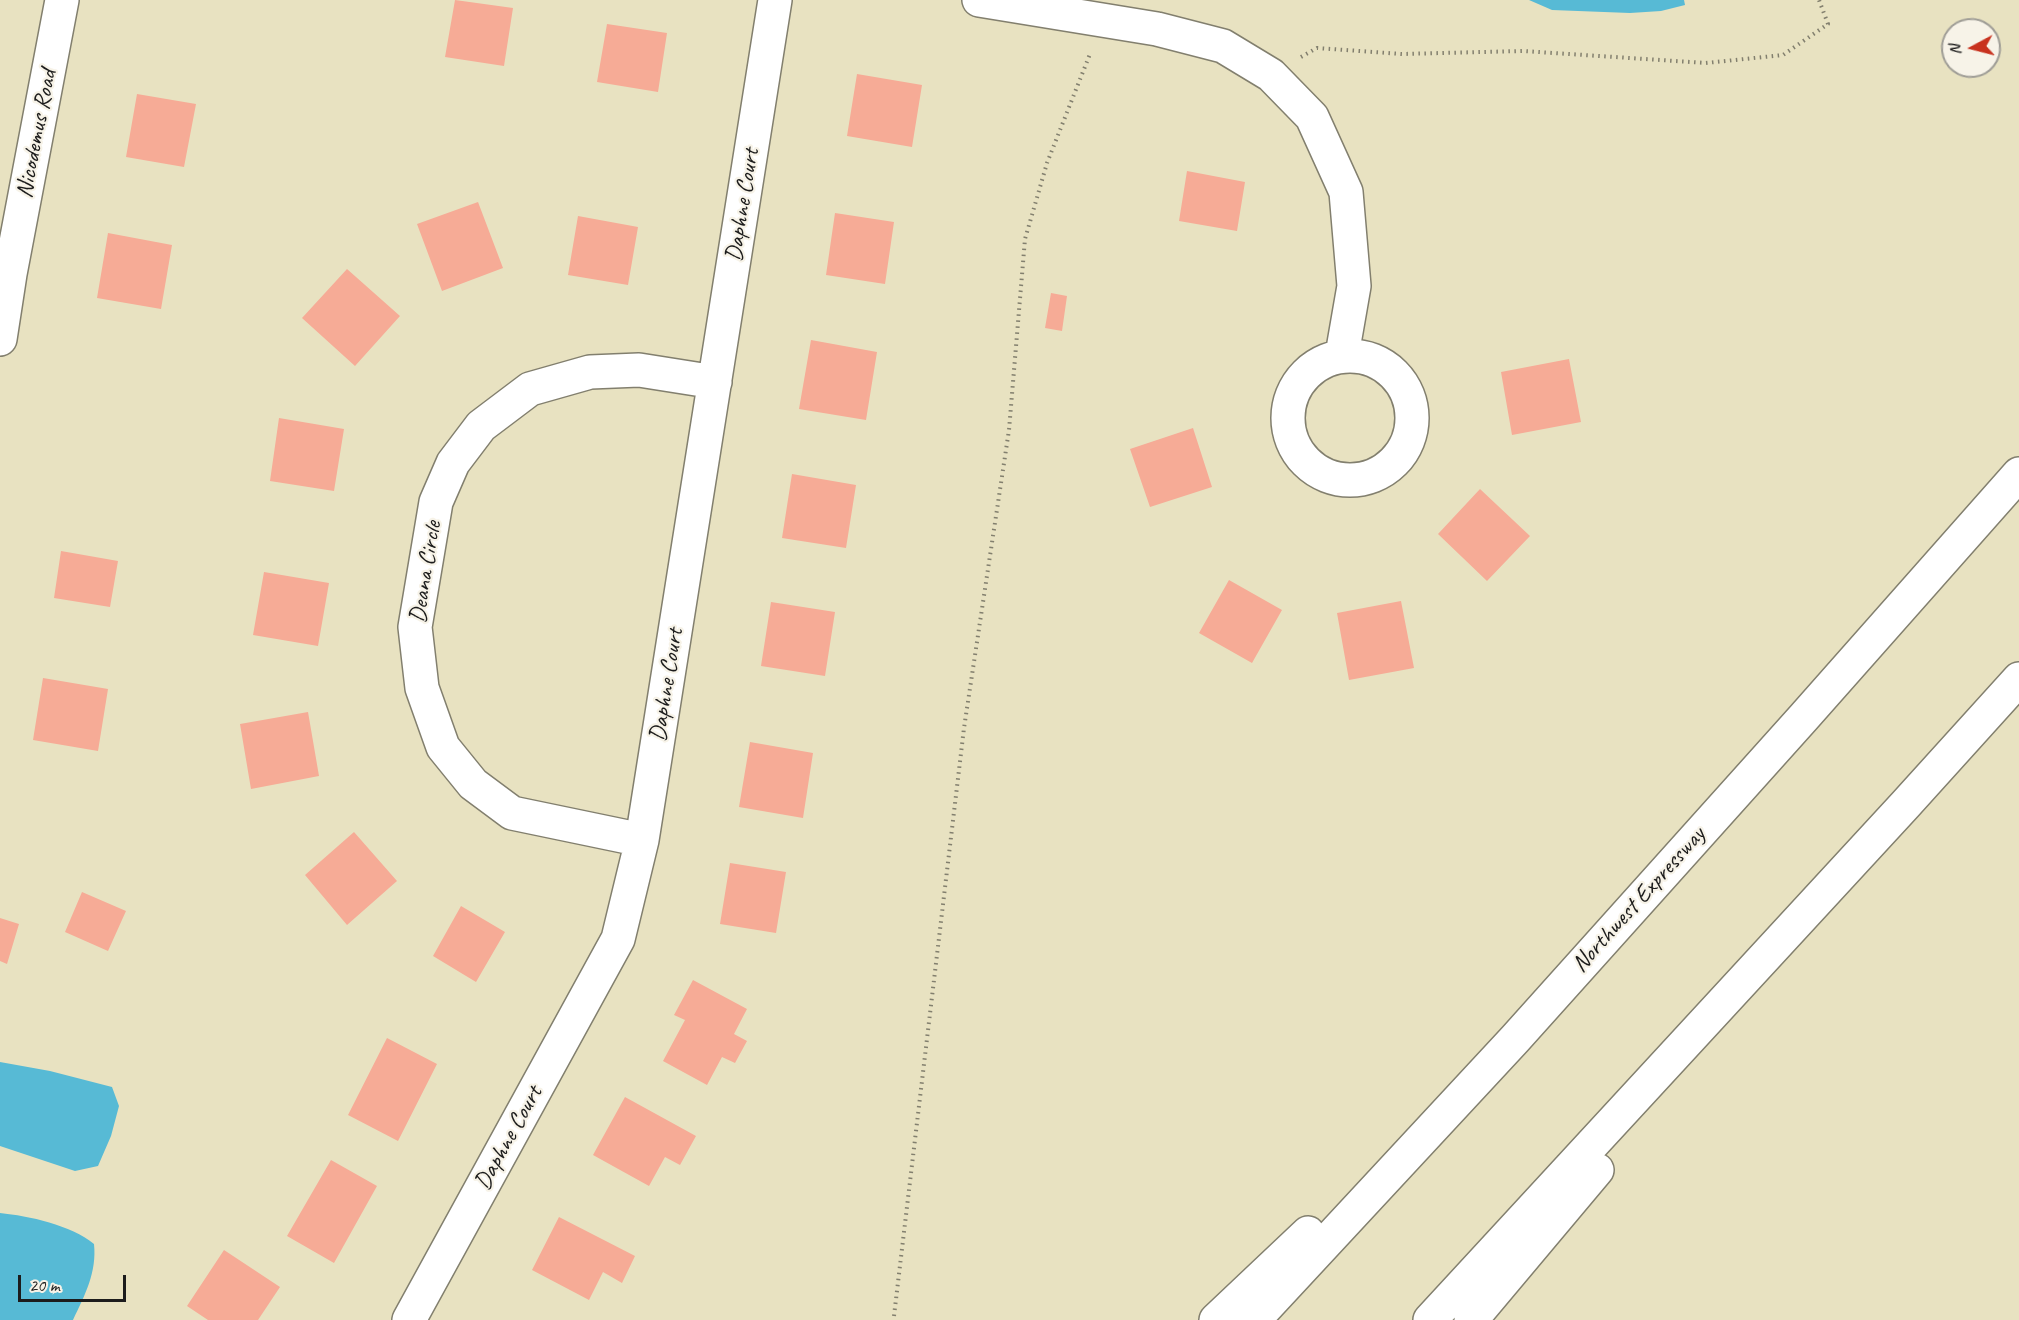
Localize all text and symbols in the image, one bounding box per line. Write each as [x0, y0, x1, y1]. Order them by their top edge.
north arrow [1941, 18, 2001, 78]
text: N [1945, 44, 1966, 56]
street label: Nicodemus Road [10, 67, 64, 201]
street label: Daphne Court [720, 146, 766, 264]
street label: Deana Circle [404, 519, 448, 625]
street label: Daphne Court [644, 626, 690, 744]
street label: Northwest Expressway [1566, 821, 1712, 979]
street label: Daphne Court [469, 1081, 549, 1195]
scale bar [21, 1263, 129, 1301]
text: 20 m [29, 1274, 60, 1296]

